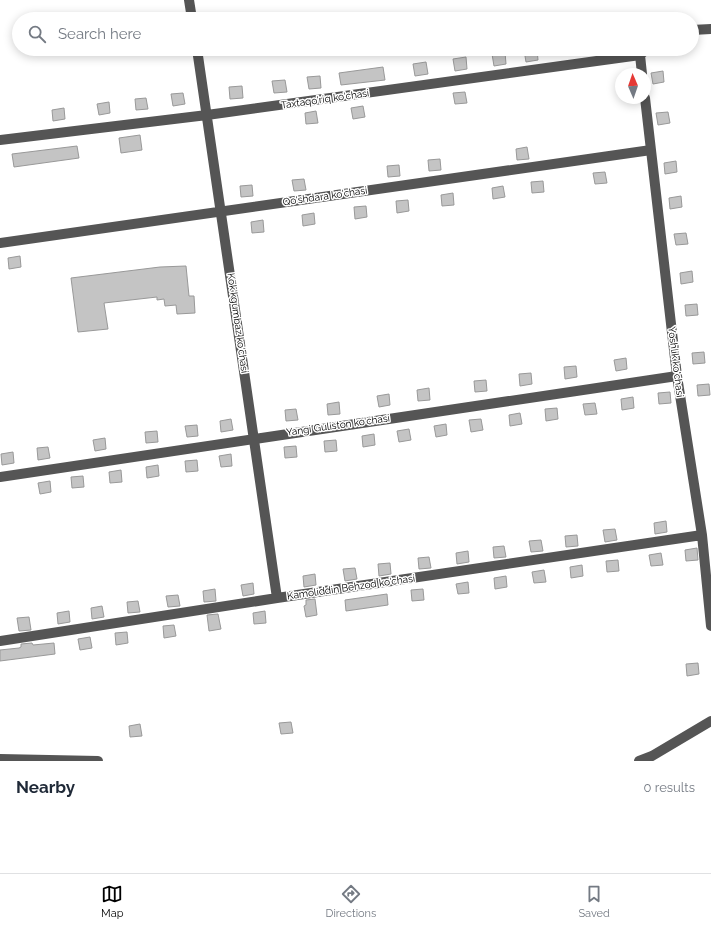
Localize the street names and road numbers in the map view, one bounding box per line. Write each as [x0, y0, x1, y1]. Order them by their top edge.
street label: Taxtaqo'riq ko'chasi [280, 87, 370, 111]
street label: Qo'shdara ko'chasi [282, 185, 368, 207]
street label: Kok'kgumbaz ko'chasi [226, 272, 250, 374]
street label: Yoshlik ko'chasi [666, 326, 686, 398]
street label: Yangi Guliston ko'chasi [286, 412, 390, 438]
street label: Kamoliddin Behzod ko'chasi [286, 573, 416, 601]

